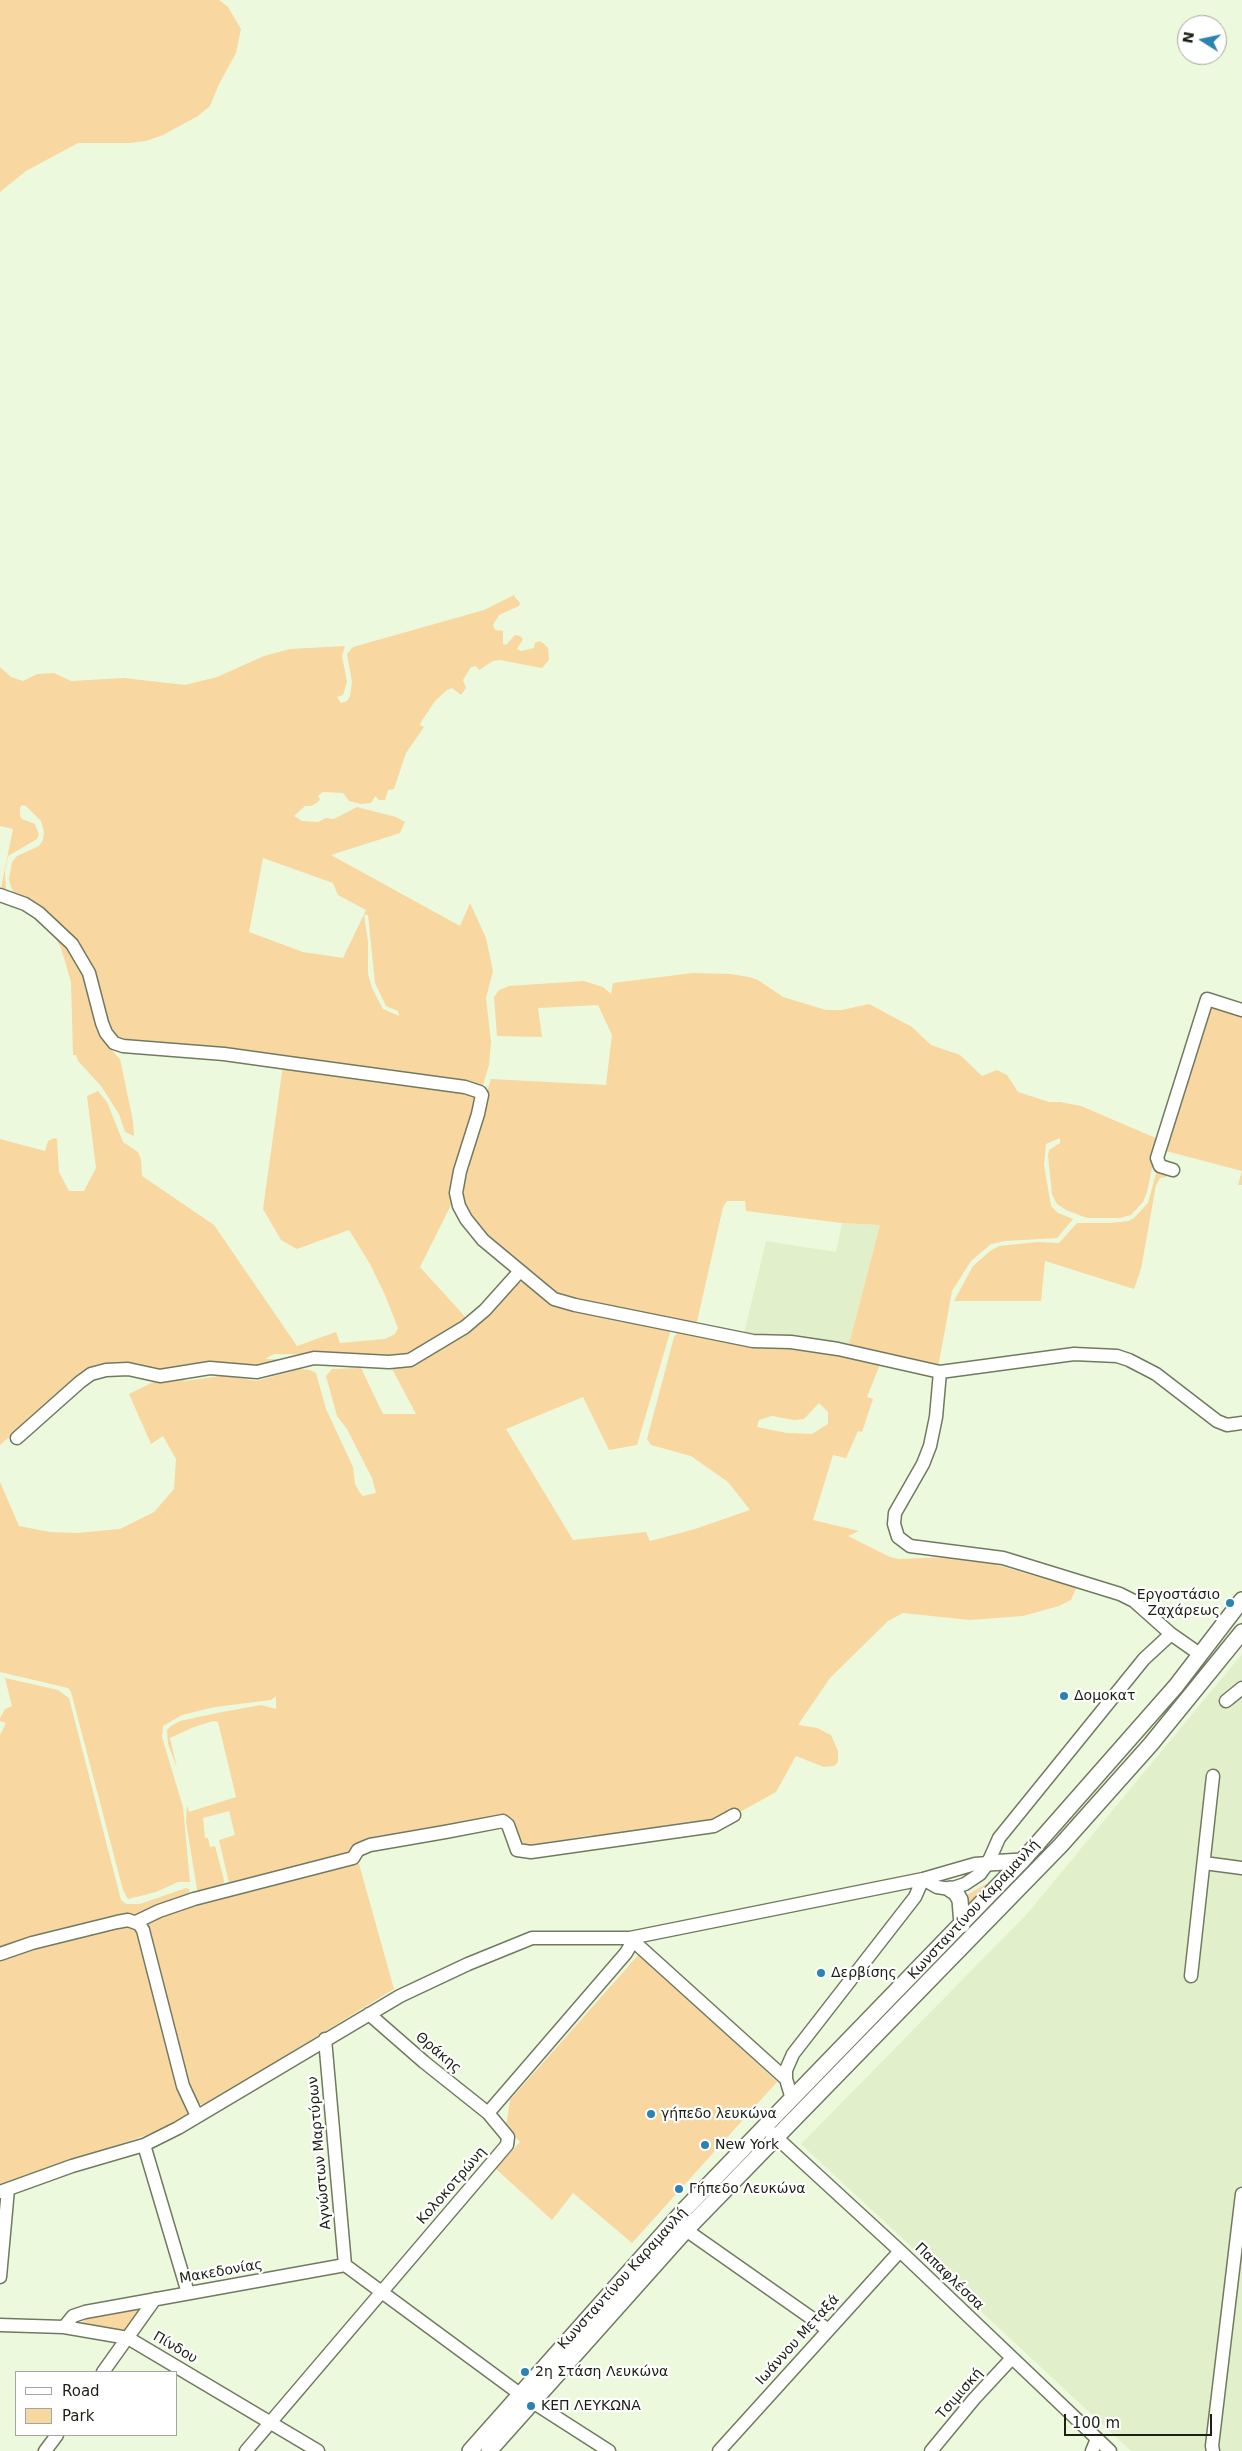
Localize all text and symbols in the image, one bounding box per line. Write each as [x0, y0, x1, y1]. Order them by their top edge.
north arrow [1177, 15, 1227, 65]
text: N [1179, 30, 1197, 45]
place label: Εργοστάσιο Ζαχάρεως [1137, 1587, 1220, 1620]
marker: Εργοστάσιο Ζαχάρεως [1224, 1597, 1236, 1609]
place label: Δομοκατ [1074, 1688, 1136, 1704]
marker: Δομοκατ [1058, 1690, 1070, 1702]
street label: Κωνσταντίνου Καραμανλή [905, 1837, 1043, 1983]
place label: Δερβίσης [831, 1965, 897, 1981]
marker: Δερβίσης [815, 1967, 827, 1979]
street label: Θράκης [412, 2029, 464, 2077]
street label: Αγνώστων Μαρτύρων [305, 2076, 335, 2230]
place label: γήπεδο λευκώνα [661, 2106, 777, 2122]
marker: γήπεδο λευκώνα [645, 2108, 657, 2120]
place label: New York [715, 2137, 779, 2153]
marker: New York [699, 2139, 711, 2151]
street label: Κολοκοτρώνη [414, 2144, 490, 2228]
place label: Γήπεδο Λευκώνα [689, 2181, 806, 2197]
marker: Γήπεδο Λευκώνα [673, 2183, 685, 2195]
street label: Κωνσταντίνου Καραμανλή [555, 2205, 691, 2353]
street label: Παπαφλέσσα [911, 2240, 987, 2314]
street label: Μακεδονίας [178, 2256, 264, 2288]
street label: Ιωάννου Μεταξά [753, 2291, 843, 2389]
street label: Πίνδου [150, 2329, 200, 2367]
place label: 2η Στάση Λευκώνα [535, 2364, 668, 2380]
street label: Τσιμισκή [933, 2365, 987, 2423]
marker: 2η Στάση Λευκώνα [519, 2366, 531, 2378]
legend [15, 2371, 178, 2436]
text: Road [62, 2382, 100, 2400]
place label: ΚΕΠ ΛΕΥΚΩΝΑ [541, 2398, 641, 2414]
marker: ΚΕΠ ΛΕΥΚΩΝΑ [525, 2400, 537, 2412]
scale bar [1067, 2404, 1214, 2436]
text: Park [62, 2407, 94, 2425]
text: 100 m [1072, 2414, 1120, 2432]

